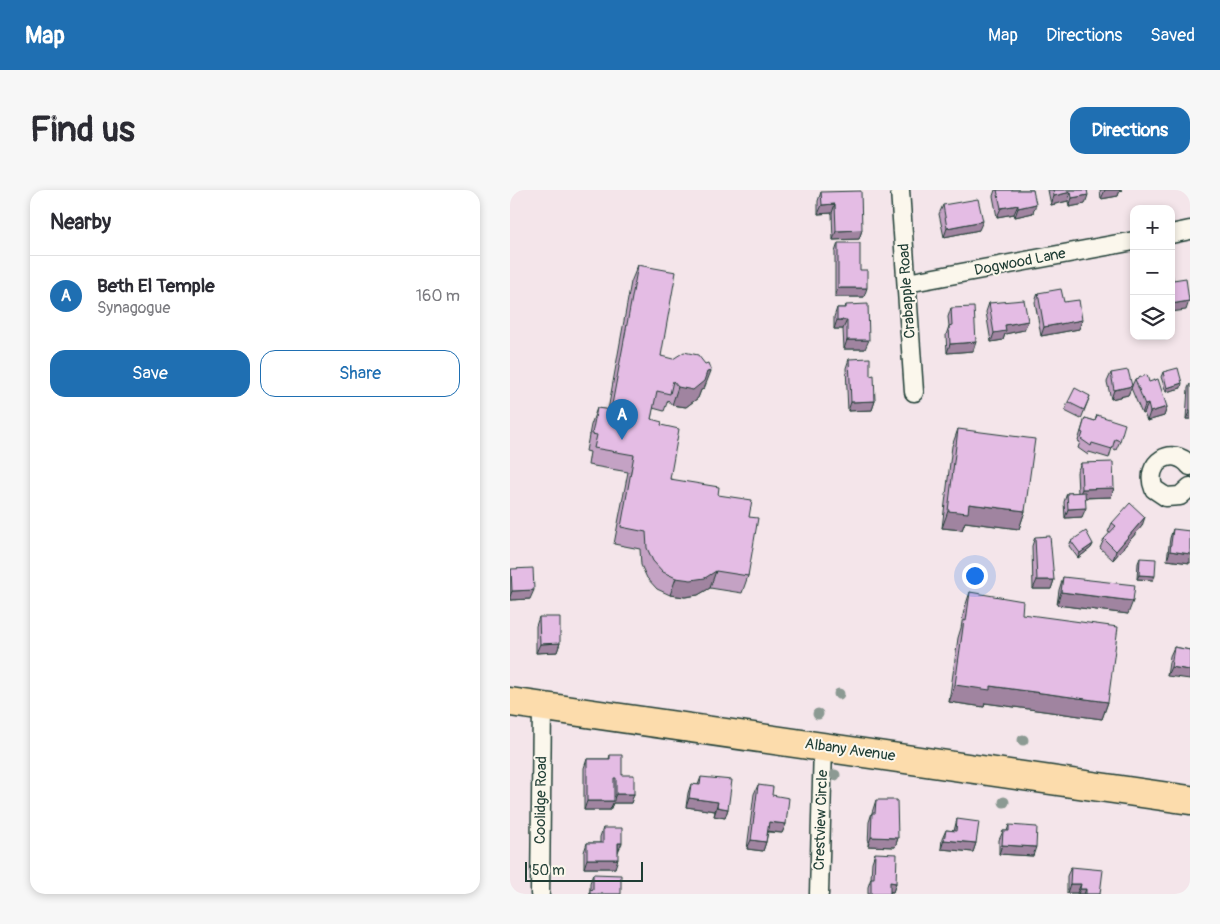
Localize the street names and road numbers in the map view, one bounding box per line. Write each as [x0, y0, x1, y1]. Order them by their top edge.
street label: Crabapple Road [894, 243, 920, 339]
street label: Dogwood Lane [973, 244, 1068, 280]
street label: Albany Avenue [804, 734, 897, 766]
street label: Coolidge Road [531, 756, 551, 844]
street label: Crestview Circle [810, 769, 832, 871]

